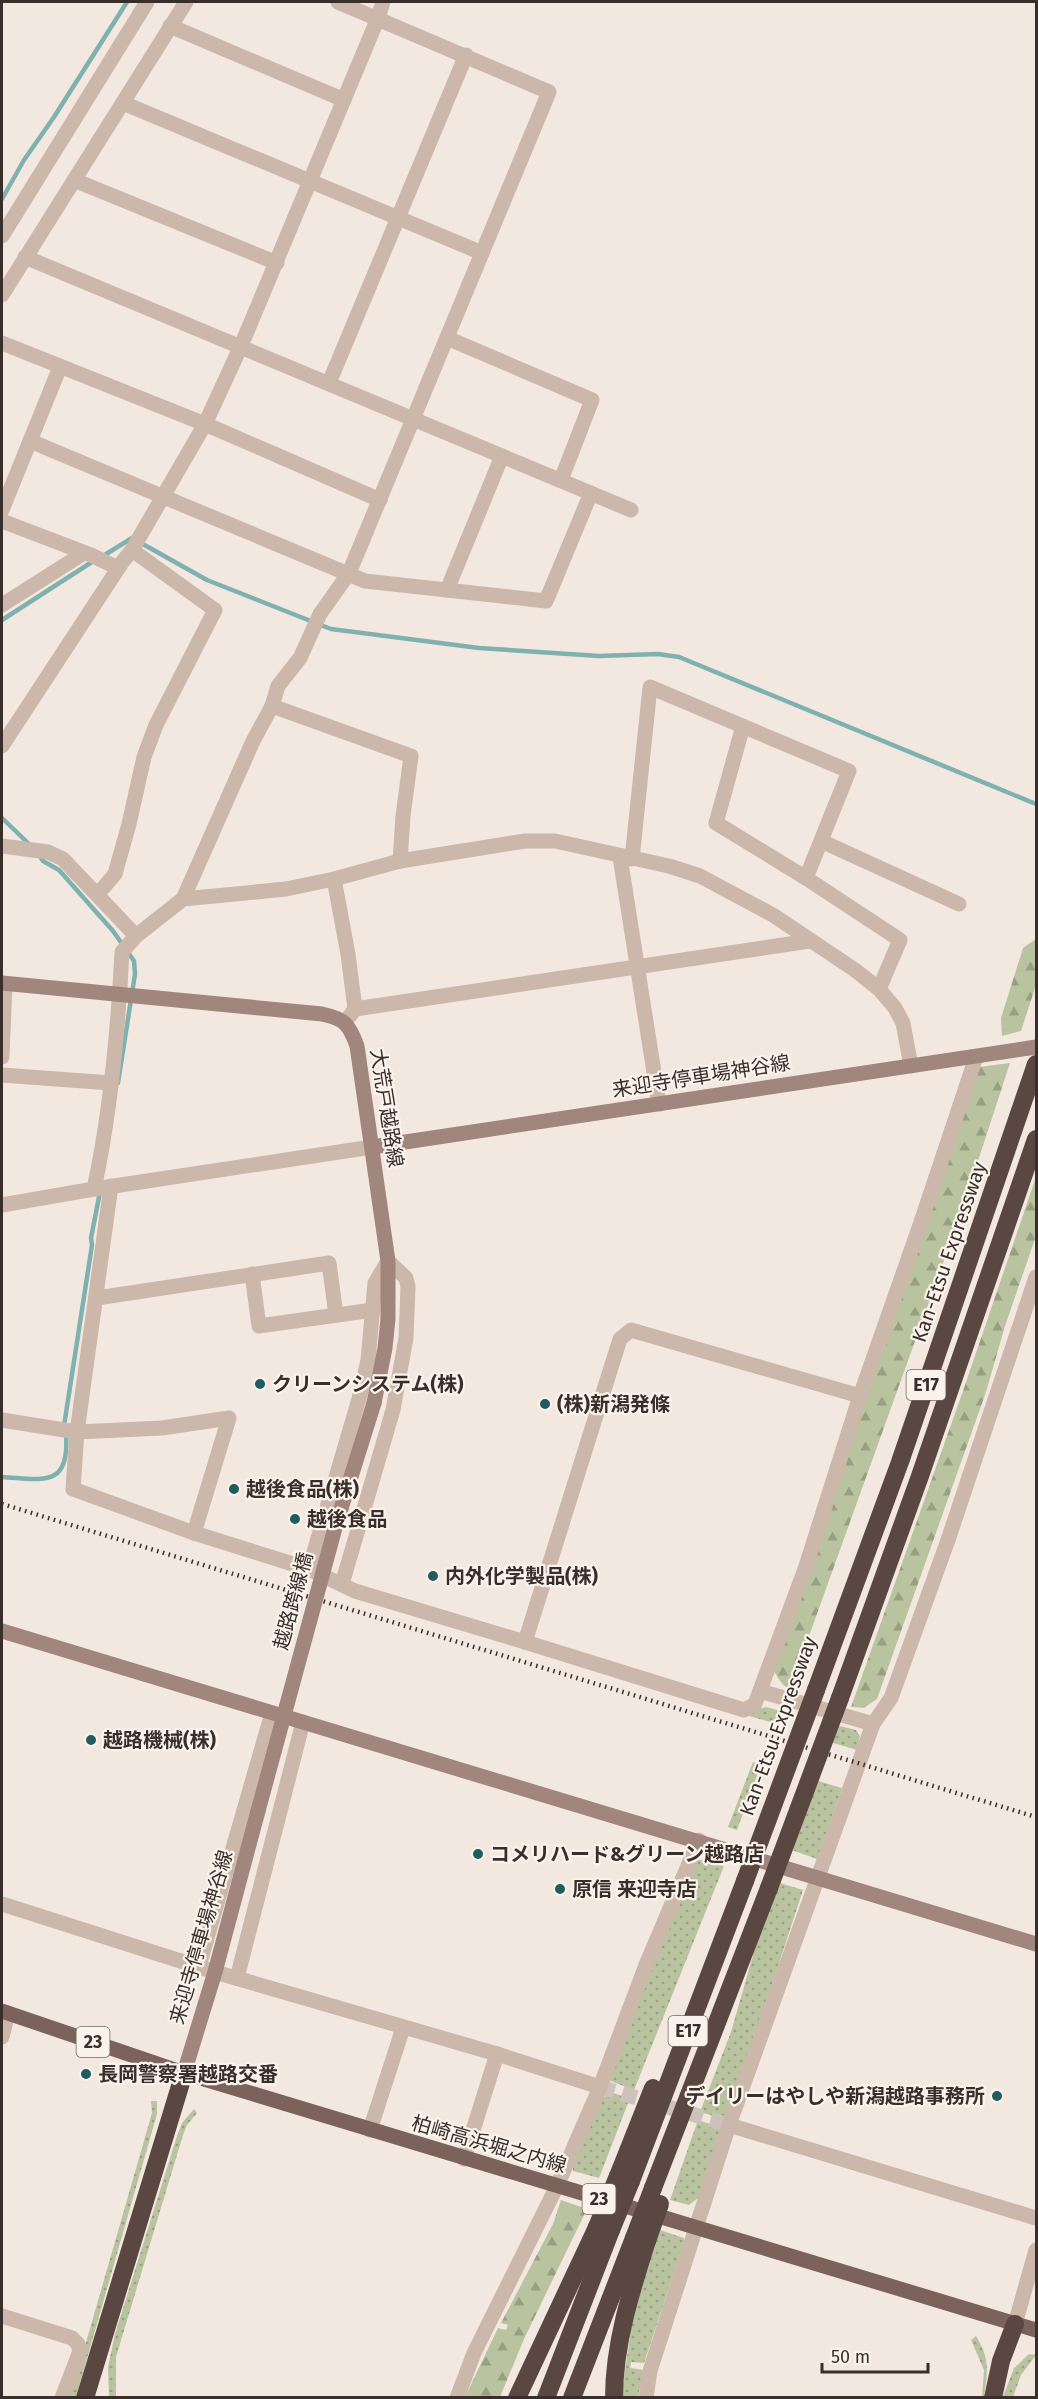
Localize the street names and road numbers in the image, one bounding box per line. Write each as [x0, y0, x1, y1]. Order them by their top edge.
street label: 大荒戸越路線 [366, 1047, 408, 1169]
street label: 来迎寺停車場神谷線 [610, 1050, 792, 1102]
street label: Kan-Etsu Expressway [907, 1158, 991, 1345]
road number: E17 [906, 1370, 946, 1400]
street label: 越路跨線橋 [268, 1550, 318, 1652]
street label: Kan-Etsu Expressway [734, 1633, 822, 1819]
street label: 来迎寺停車場神谷線 [165, 1847, 237, 2027]
road number: E17 [668, 2016, 708, 2046]
road number: 23 [76, 2027, 110, 2057]
street label: 柏崎高浜堀之内線 [409, 2110, 569, 2178]
road number: 23 [582, 2184, 616, 2214]

